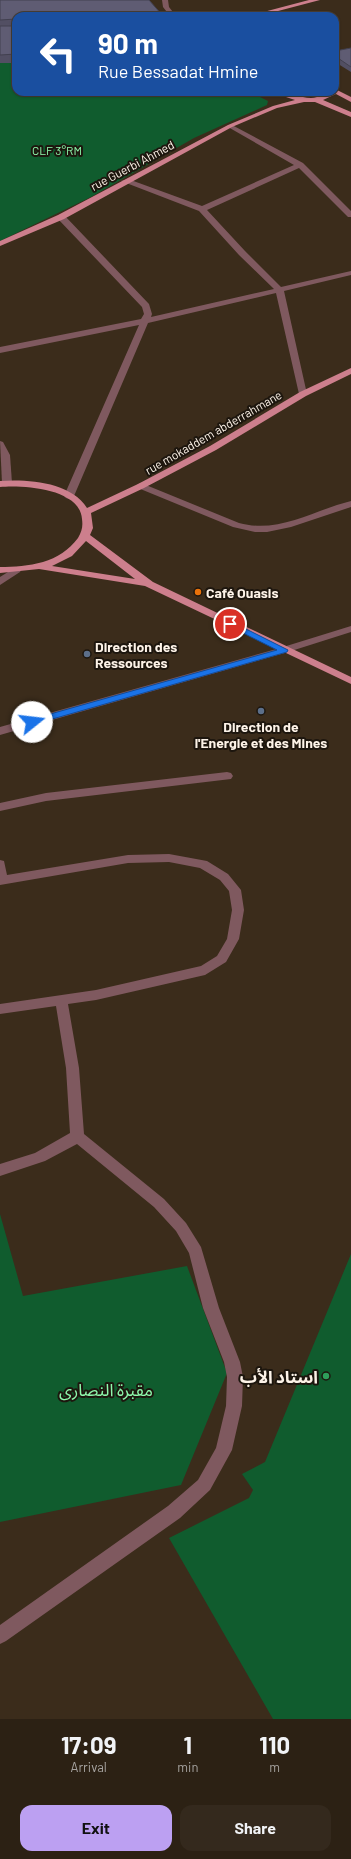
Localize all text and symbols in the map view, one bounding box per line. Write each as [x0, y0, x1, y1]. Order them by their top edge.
text: 90 m [98, 26, 158, 60]
icon: left [32, 28, 84, 80]
text: Rue Bessadat Hmine [98, 60, 258, 82]
street label: rue Guerbi Ahmed [88, 137, 176, 193]
park label: CLF 3°RM [32, 143, 82, 157]
street label: rue mokaddem abderrahmane [142, 387, 284, 477]
place label: Café Ouasis [206, 584, 278, 601]
marker: Café Ouasis [193, 587, 203, 597]
pin [213, 607, 247, 641]
icon: arrive [219, 613, 241, 635]
place label: Direction des Ressources [95, 638, 177, 671]
marker: Direction des Ressources [82, 649, 92, 659]
position arrow [11, 701, 53, 743]
marker: Direction de l'Energie et des Mines [256, 706, 266, 716]
place label: Direction de l'Energie et des Mines [195, 718, 327, 751]
place label: استاد الأب [240, 1366, 318, 1387]
marker: استاد الأب [321, 1371, 331, 1381]
park label: مقبرة النصارى [59, 1379, 153, 1401]
text: 17:09 [61, 1730, 116, 1759]
text: 1 [184, 1730, 192, 1759]
text: 110 [259, 1730, 290, 1759]
text: Arrival [70, 1759, 107, 1775]
text: min [177, 1759, 198, 1775]
text: m [269, 1759, 280, 1775]
button: Exit [20, 1805, 172, 1851]
button: Share [180, 1805, 331, 1851]

